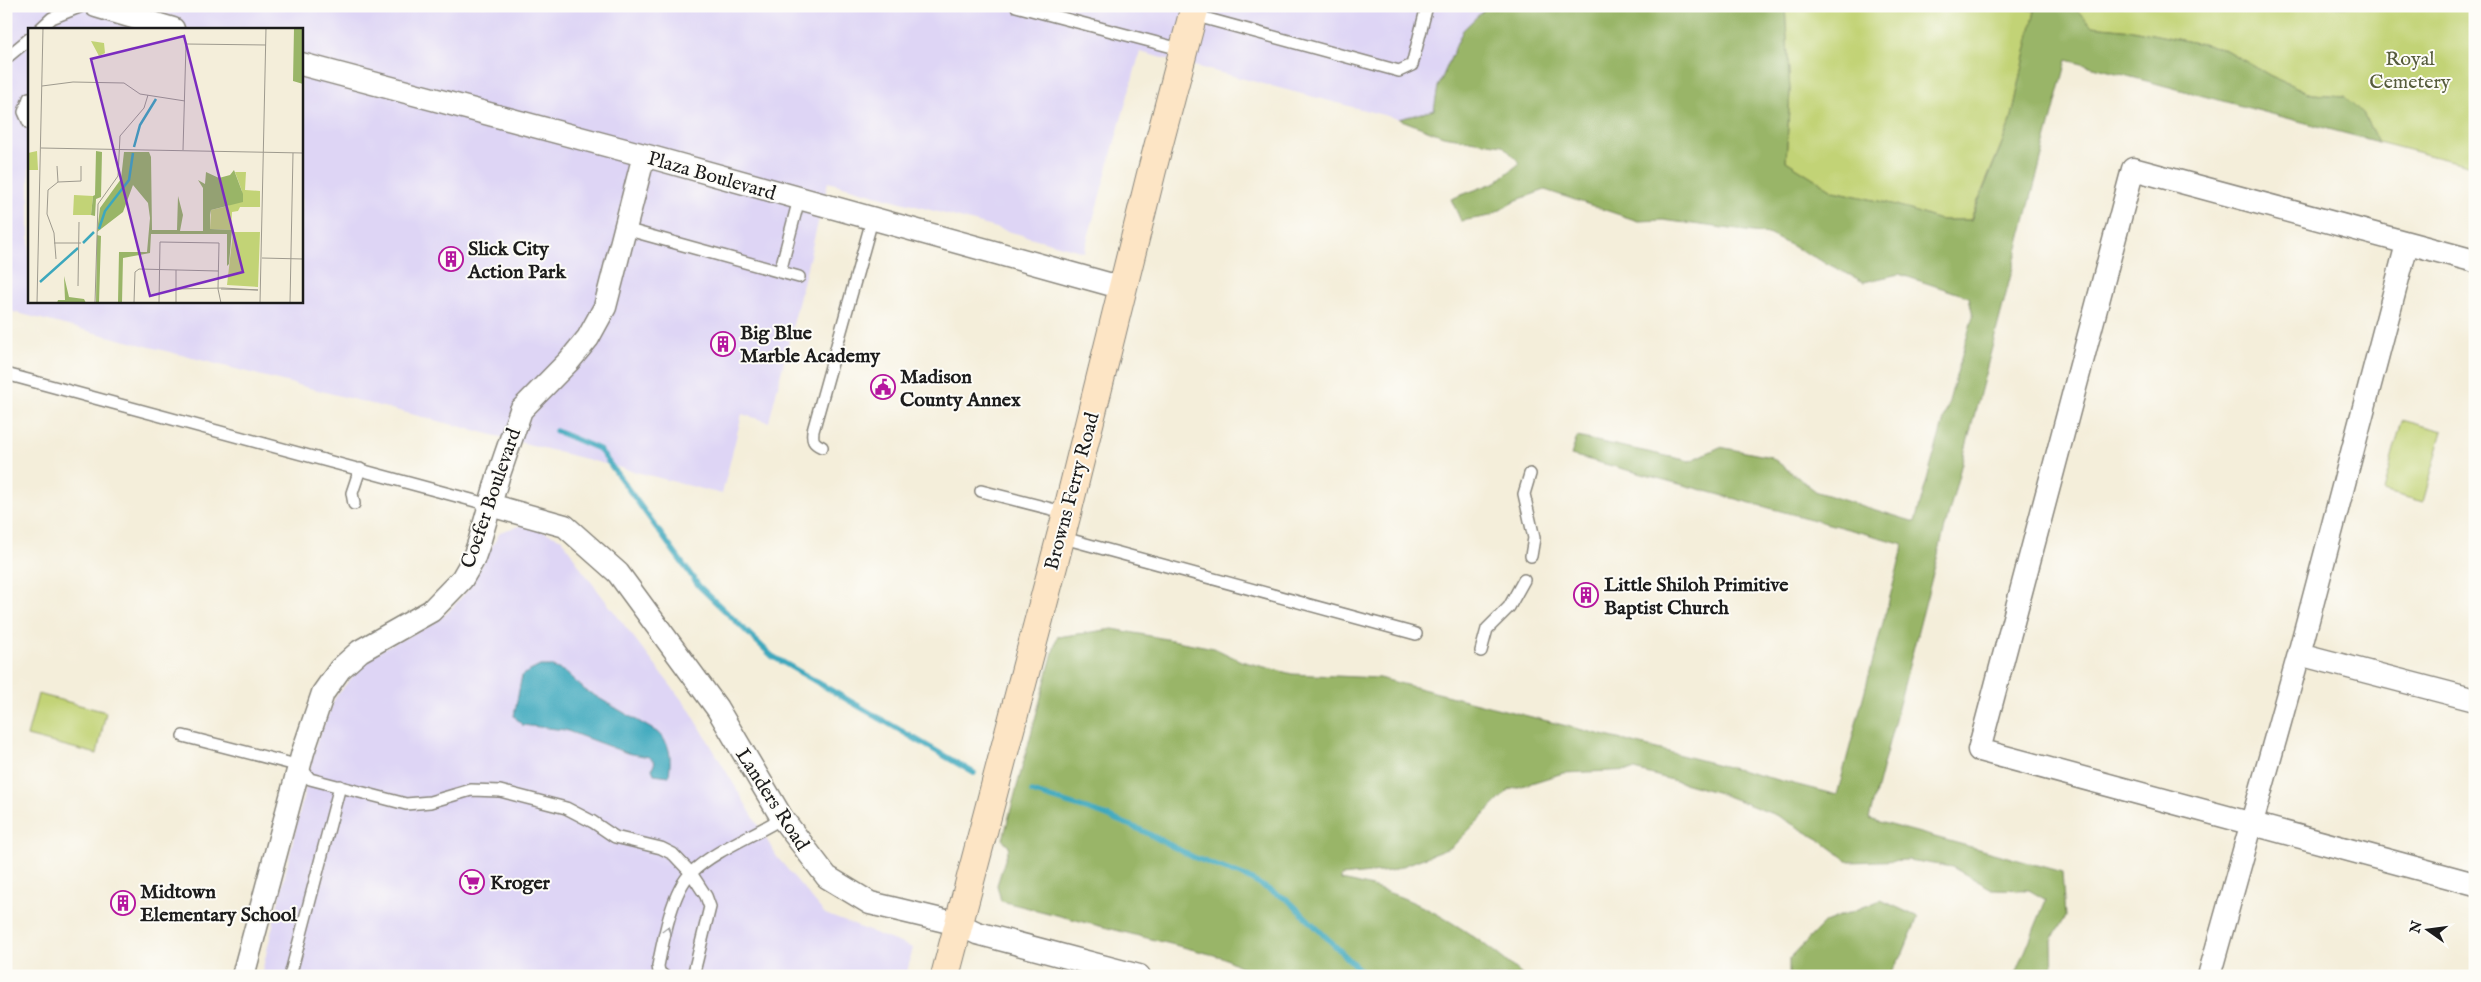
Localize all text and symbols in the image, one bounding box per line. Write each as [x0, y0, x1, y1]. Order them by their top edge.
inset map [28, 28, 302, 302]
park label: Royal Cemetery [2369, 47, 2451, 95]
street label: Plaza Boulevard [645, 146, 779, 207]
place label: Slick City Action Park [467, 237, 567, 285]
building icon: Slick City Action Park [438, 246, 464, 272]
place label: Big Blue Marble Academy [740, 321, 881, 369]
building icon: Big Blue Marble Academy [710, 331, 736, 357]
place label: Madison County Annex [900, 365, 1021, 413]
public building icon: Madison County Annex [870, 374, 896, 400]
street label: Browns Ferry Road [1039, 410, 1106, 573]
street label: Coefer Boulevard [456, 425, 527, 572]
place label: Little Shiloh Primitive Baptist Church [1604, 573, 1789, 621]
building icon: Little Shiloh Primitive Baptist Church [1573, 582, 1599, 608]
street label: Landers Road [729, 744, 814, 856]
supermarket icon: Kroger [459, 869, 485, 895]
place label: Kroger [490, 871, 551, 896]
place label: Midtown Elementary School [140, 880, 298, 928]
building icon: Midtown Elementary School [110, 890, 136, 916]
north arrow [2404, 904, 2454, 954]
text: N [2406, 919, 2427, 936]
one-way arrow [661, 927, 671, 935]

